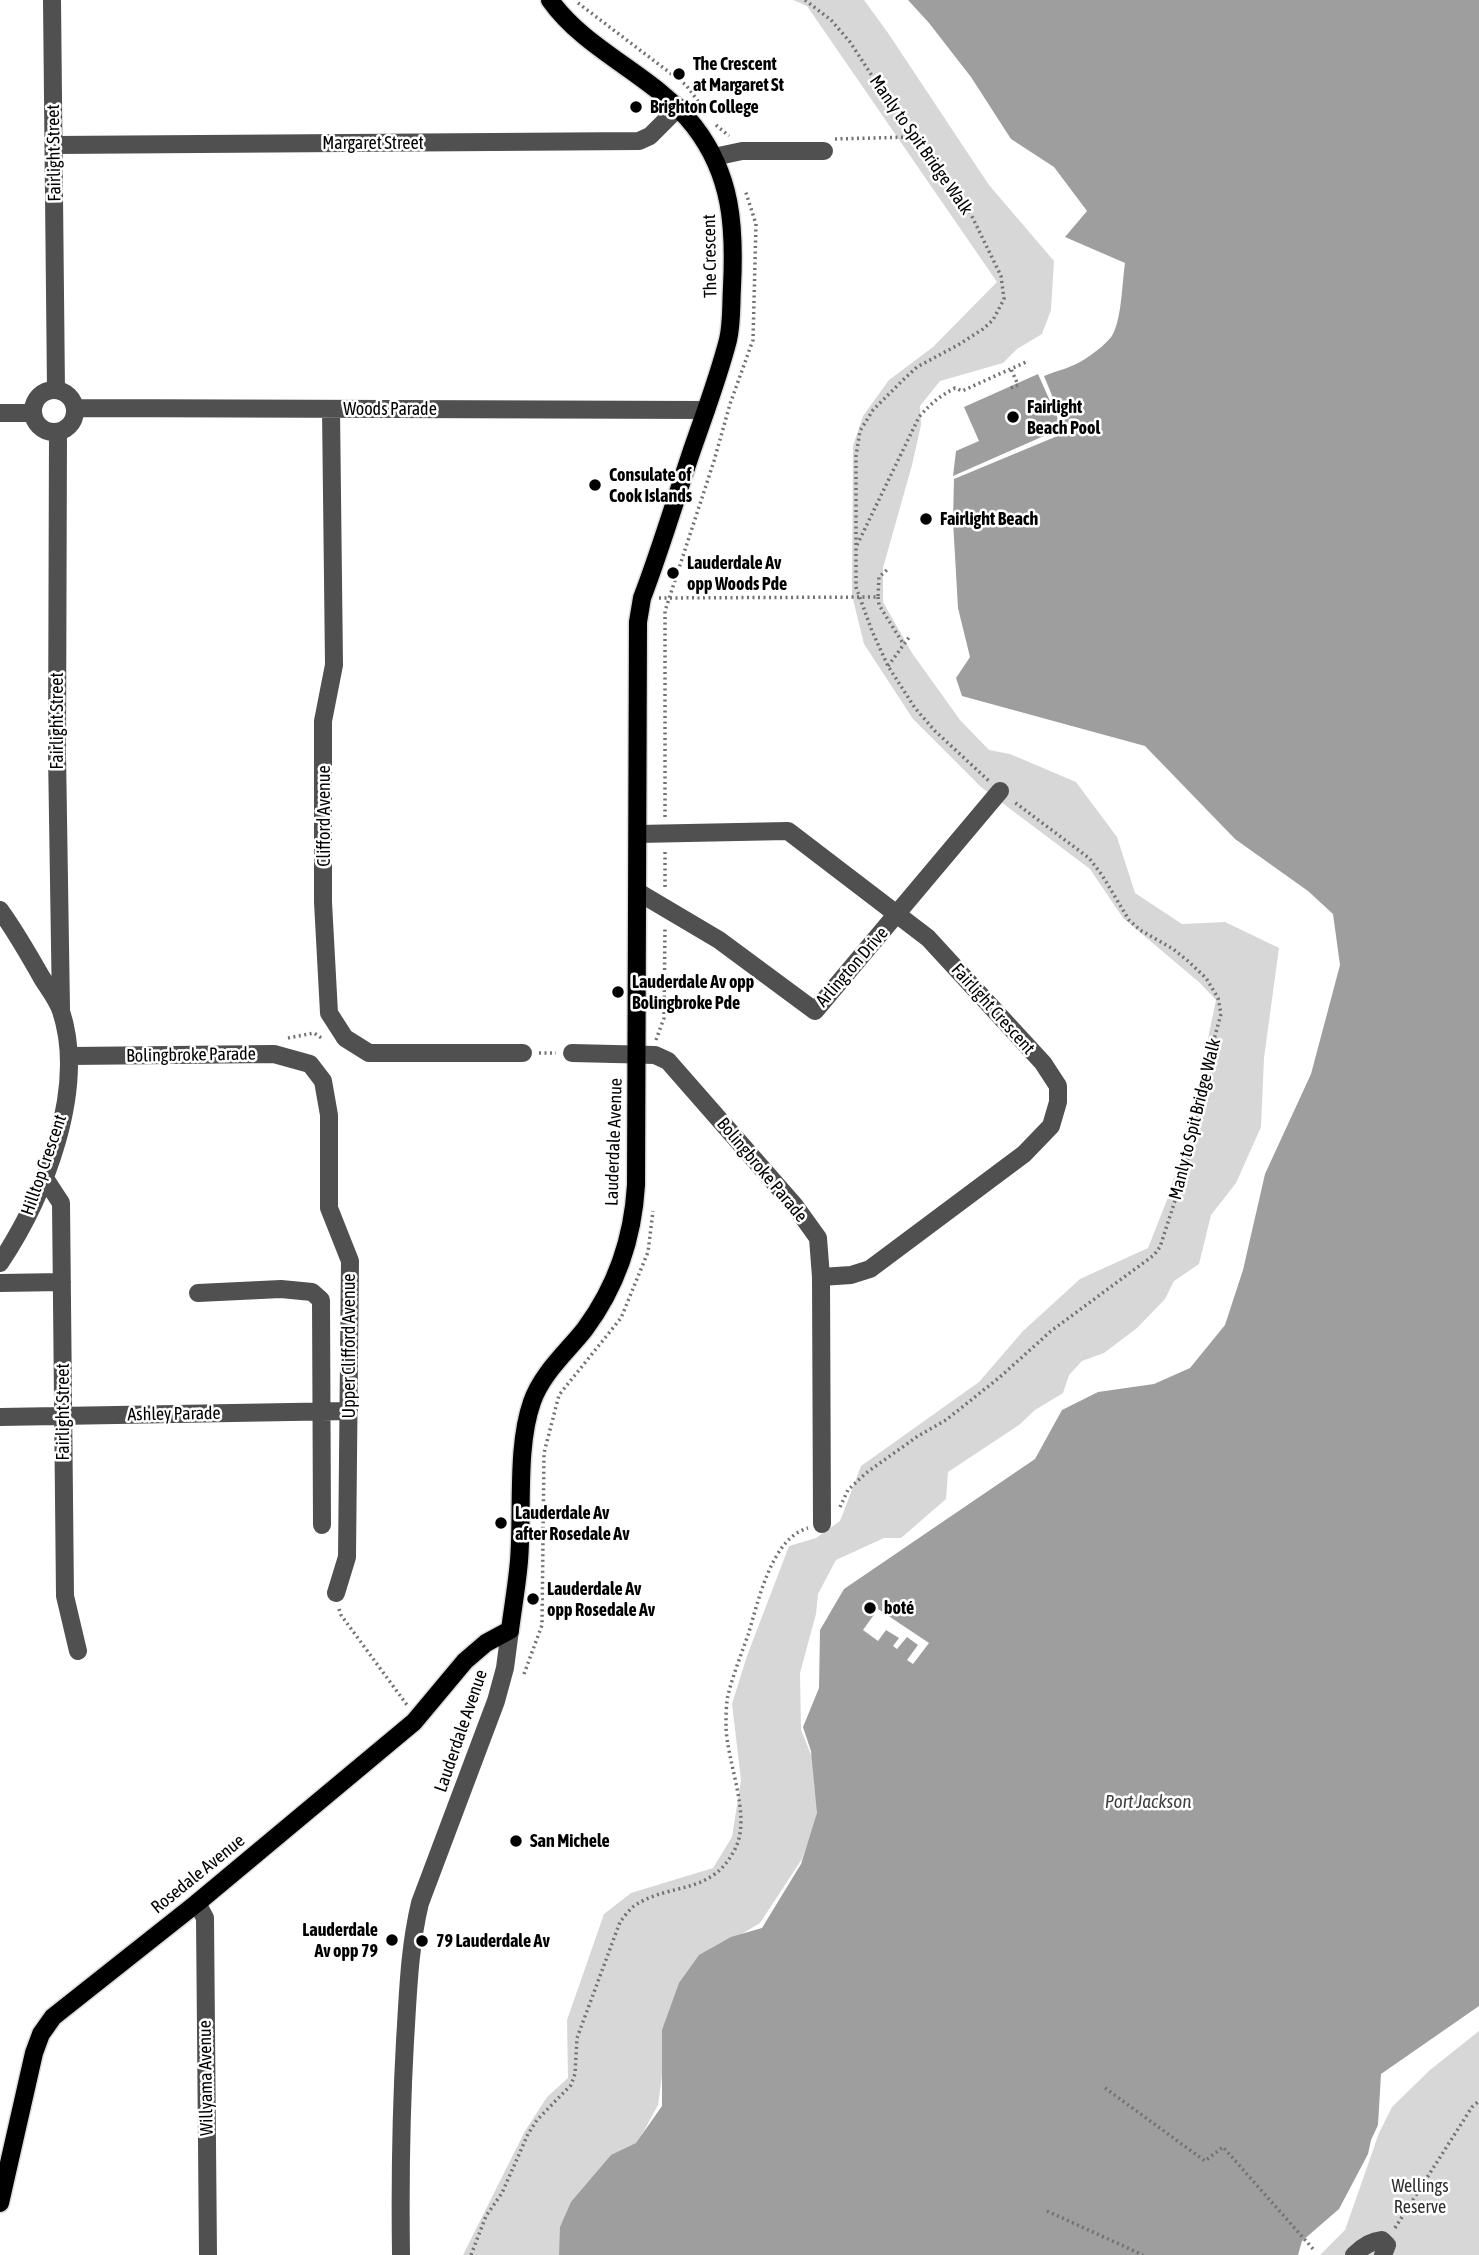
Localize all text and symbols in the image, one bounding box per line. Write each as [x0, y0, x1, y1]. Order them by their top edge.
place label: The Crescent at Margaret St [693, 53, 784, 96]
marker: The Crescent at Margaret St [671, 66, 687, 82]
street label: Manly to Spit Bridge Walk [865, 71, 977, 219]
place label: Brighton College [650, 96, 759, 118]
marker: Brighton College [628, 99, 644, 115]
street label: Fairlight Street [42, 104, 66, 202]
street label: Margaret Street [322, 132, 424, 154]
street label: The Crescent [698, 214, 722, 298]
place label: Fairlight Beach Pool [1027, 396, 1100, 438]
street label: Woods Parade [343, 398, 437, 420]
marker: Fairlight Beach Pool [1005, 409, 1021, 425]
place label: Consulate of Cook Islands [609, 464, 692, 506]
marker: Consulate of Cook Islands [587, 477, 603, 493]
place label: Fairlight Beach [940, 508, 1038, 530]
marker: Fairlight Beach [918, 511, 934, 527]
place label: Lauderdale Av opp Woods Pde [687, 552, 787, 594]
marker: Lauderdale Av opp Woods Pde [665, 565, 681, 581]
street label: Fairlight Street [46, 672, 68, 770]
street label: Clifford Avenue [313, 765, 335, 867]
street label: Arlington Drive [811, 923, 893, 1011]
street label: Fairlight Crescent [947, 959, 1039, 1059]
place label: Lauderdale Av opp Bolingbroke Pde [632, 971, 754, 1014]
marker: Lauderdale Av opp Bolingbroke Pde [610, 984, 626, 1000]
street label: Manly to Spit Bridge Walk [1164, 1036, 1226, 1202]
street label: Bolingbroke Parade [126, 1043, 256, 1067]
street label: Lauderdale Avenue [601, 1078, 627, 1206]
street label: Hilltop Crescent [17, 1112, 71, 1218]
street label: Bolingbroke Parade [712, 1113, 812, 1227]
street label: Upper Clifford Avenue [338, 1274, 360, 1418]
street label: Fairlight Street [52, 1363, 74, 1461]
street label: Ashley Parade [127, 1402, 221, 1426]
place label: Lauderdale Av after Rosedale Av [515, 1502, 630, 1544]
marker: Lauderdale Av after Rosedale Av [493, 1515, 509, 1531]
place label: Lauderdale Av opp Rosedale Av [547, 1578, 655, 1620]
marker: Lauderdale Av opp Rosedale Av [525, 1591, 541, 1607]
place label: boté [884, 1597, 914, 1619]
marker: boté [862, 1600, 878, 1616]
street label: Lauderdale Avenue [430, 1667, 492, 1795]
water label: Port Jackson [1105, 1791, 1191, 1813]
street label: Rosedale Avenue [147, 1830, 249, 1918]
place label: San Michele [530, 1830, 610, 1852]
marker: San Michele [508, 1833, 524, 1849]
place label: Lauderdale Av opp 79 [302, 1919, 378, 1962]
place label: 79 Lauderdale Av [436, 1930, 550, 1952]
marker: Lauderdale Av opp 79 [384, 1932, 400, 1948]
marker: 79 Lauderdale Av [414, 1933, 430, 1949]
street label: Willyama Avenue [194, 2020, 218, 2136]
park label: Wellings Reserve [1391, 2175, 1449, 2218]

